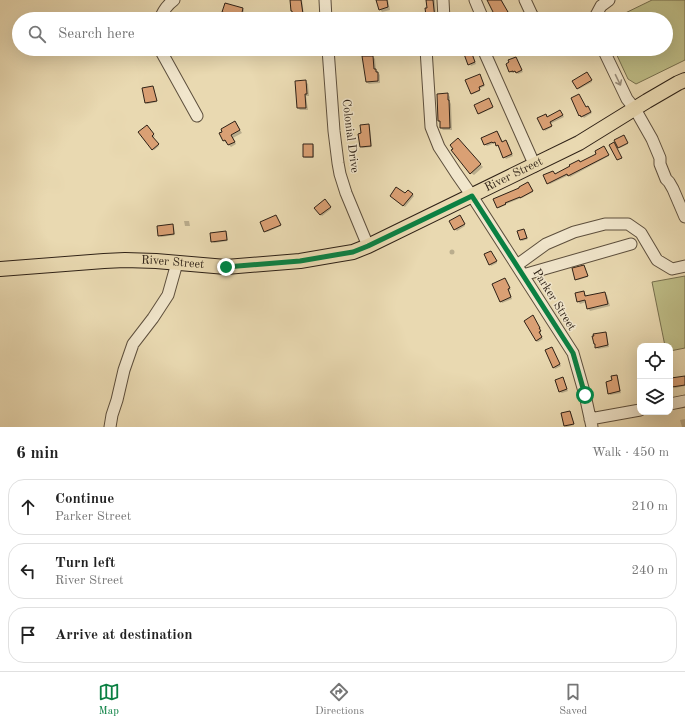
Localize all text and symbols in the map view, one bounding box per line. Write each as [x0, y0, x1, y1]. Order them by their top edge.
search box [12, 12, 673, 56]
icon: search [26, 23, 48, 45]
text: Search here [58, 27, 135, 42]
one-way arrow [615, 73, 622, 85]
street label: Colonial Drive [340, 98, 361, 174]
street label: River Street [483, 156, 545, 194]
street label: River Street [141, 255, 205, 271]
route end [217, 258, 235, 276]
street label: Parker Street [530, 267, 578, 333]
map controls [637, 343, 673, 415]
button: locate [637, 343, 673, 379]
button: layers [637, 379, 673, 415]
route start [576, 386, 594, 404]
text: 6 min [16, 445, 59, 462]
text: Walk · 450 m [592, 446, 669, 459]
text: Continue [55, 492, 114, 507]
icon: ahead [17, 496, 39, 518]
text: 210 m [631, 500, 668, 513]
text: Parker Street [55, 510, 131, 523]
text: Turn left [55, 556, 115, 571]
icon: left [17, 560, 39, 582]
text: 240 m [631, 564, 668, 577]
text: River Street [55, 574, 123, 587]
icon: arrive [17, 624, 39, 646]
text: Arrive at destination [55, 628, 193, 643]
tab: Map [98, 681, 120, 719]
tab: Directions [315, 681, 364, 719]
tab: Saved [559, 681, 587, 719]

